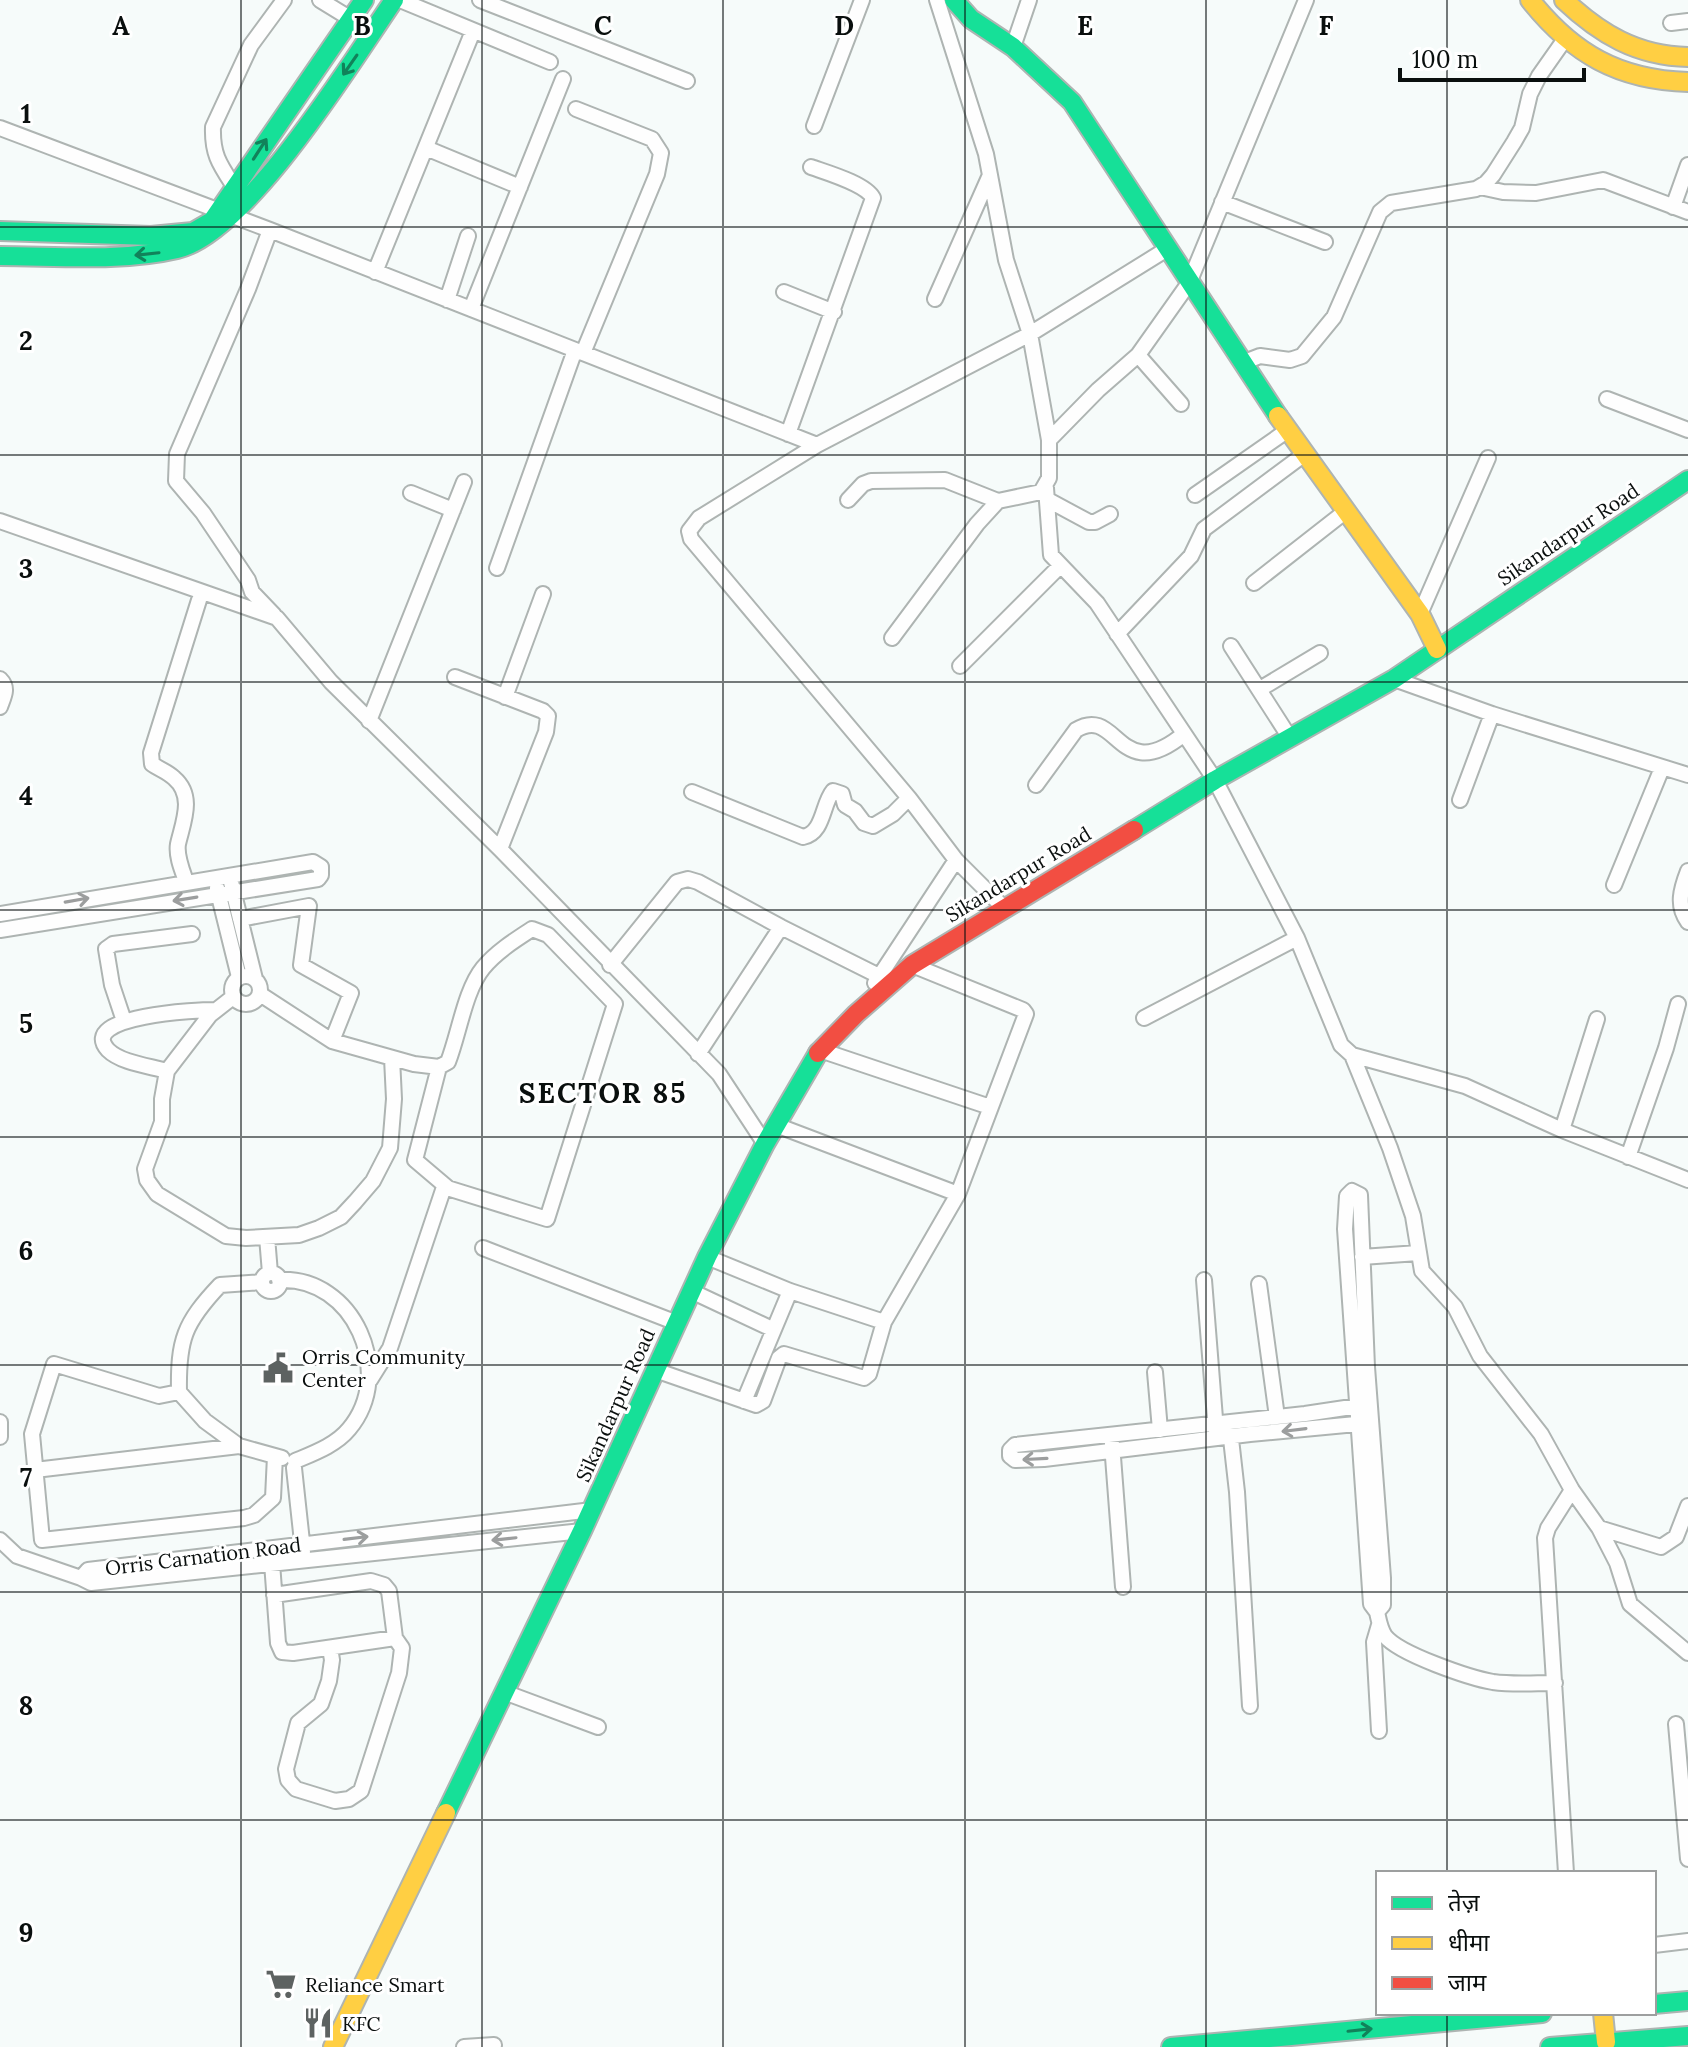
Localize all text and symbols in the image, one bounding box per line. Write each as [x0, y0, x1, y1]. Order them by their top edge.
text: A [112, 9, 130, 42]
text: B [353, 9, 371, 42]
text: C [594, 9, 612, 42]
text: D [834, 9, 854, 42]
text: E [1077, 9, 1093, 42]
text: F [1319, 9, 1334, 42]
scale bar [1400, 32, 1584, 82]
text: 100 m [1412, 44, 1478, 75]
one-way arrow [342, 53, 358, 75]
text: 1 [21, 97, 31, 130]
one-way arrow [252, 139, 269, 161]
one-way arrow [134, 246, 161, 261]
text: 2 [19, 324, 33, 357]
street label: Sikandarpur Road [1493, 477, 1643, 591]
text: 3 [19, 552, 33, 585]
text: 4 [19, 779, 33, 812]
street label: Sikandarpur Road [941, 821, 1095, 927]
one-way arrow [64, 892, 89, 907]
one-way arrow [173, 893, 199, 908]
text: 5 [19, 1007, 33, 1040]
district label: SECTOR 85 [519, 1075, 687, 1111]
text: 6 [19, 1234, 33, 1267]
street label: Sikandarpur Road [570, 1324, 660, 1486]
place label: Orris Community Center [302, 1344, 466, 1392]
public building icon: Orris Community Center [261, 1351, 295, 1385]
one-way arrow [1281, 1423, 1307, 1438]
one-way arrow [1022, 1452, 1049, 1467]
text: 7 [20, 1461, 32, 1494]
one-way arrow [342, 1531, 369, 1546]
street label: Orris Carnation Road [103, 1532, 303, 1580]
one-way arrow [492, 1532, 518, 1547]
text: 8 [19, 1689, 33, 1722]
legend [1376, 1871, 1656, 2015]
text: तेज़ [1448, 1887, 1481, 1918]
text: 9 [19, 1916, 33, 1949]
text: धीमा [1448, 1927, 1490, 1958]
supermarket icon: Reliance Smart [264, 1967, 298, 2001]
text: जाम [1448, 1967, 1487, 1998]
place label: Reliance Smart [305, 1972, 445, 1997]
restaurant icon: KFC [301, 2006, 335, 2040]
place label: KFC [342, 2011, 380, 2036]
one-way arrow [1346, 2022, 1373, 2037]

